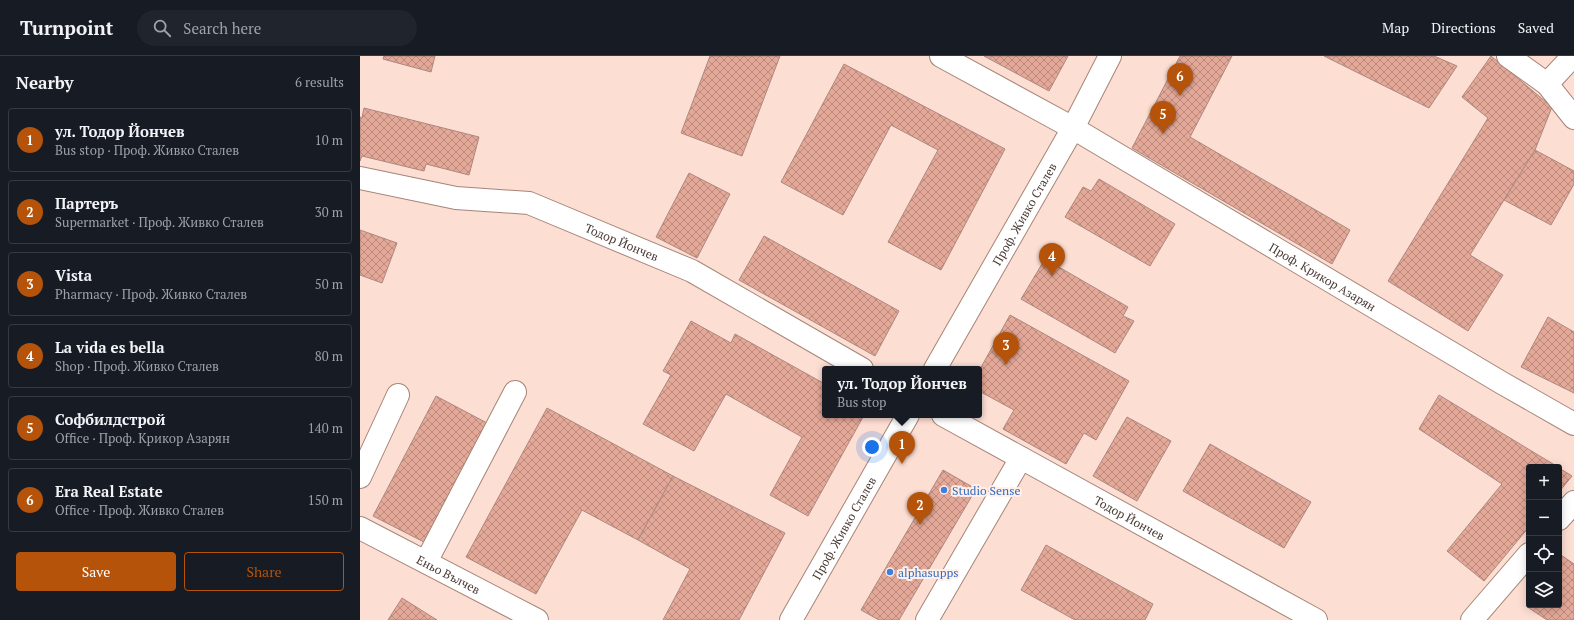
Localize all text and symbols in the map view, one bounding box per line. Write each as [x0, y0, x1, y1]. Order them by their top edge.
search box [137, 10, 417, 46]
text: Turnpoint [20, 15, 113, 40]
icon: search [151, 17, 173, 39]
text: Search here [183, 18, 261, 38]
text: Map [1382, 18, 1409, 37]
text: Directions [1431, 18, 1496, 37]
text: Saved [1518, 18, 1554, 37]
pin: 6 [1167, 63, 1193, 96]
text: Nearby [16, 71, 74, 94]
text: 6 results [295, 73, 344, 91]
pin: 5 [1150, 101, 1176, 134]
text: ул. Тодор Йончев [55, 121, 185, 141]
text: 1 [26, 131, 34, 149]
text: 10 m [315, 131, 343, 149]
text: Bus stop · Проф. Живко Сталев [55, 141, 239, 159]
street label: Проф. Живко Сталев [989, 160, 1059, 268]
text: Партеръ [55, 193, 118, 213]
text: 2 [26, 203, 34, 221]
text: 30 m [315, 203, 343, 221]
text: Supermarket · Проф. Живко Сталев [55, 213, 264, 231]
street label: Тодор Йончев [583, 220, 661, 264]
street label: Проф. Крикор Азарян [1267, 239, 1379, 314]
pin: 4 [1039, 243, 1065, 276]
text: Vista [55, 265, 92, 285]
text: 3 [26, 275, 34, 293]
text: 50 m [315, 275, 343, 293]
text: Pharmacy · Проф. Живко Сталев [55, 285, 247, 303]
pin: 3 [993, 332, 1019, 365]
text: La vida es bella [55, 337, 165, 357]
text: 4 [26, 347, 34, 365]
text: 80 m [315, 347, 343, 365]
text: Shop · Проф. Живко Сталев [55, 357, 219, 375]
popup [822, 366, 982, 418]
text: ул. Тодор Йончев [837, 373, 967, 393]
text: Bus stop [837, 393, 886, 411]
text: Софбилдстрой [55, 409, 165, 429]
text: 5 [26, 419, 34, 437]
text: 140 m [308, 419, 343, 437]
text: Office · Проф. Крикор Азарян [55, 429, 230, 447]
pin: 1 [889, 431, 915, 464]
your location [862, 437, 882, 457]
map controls [1526, 464, 1562, 608]
button: + [1526, 464, 1562, 500]
street label: Проф. Живко Сталев [808, 474, 879, 582]
text: Era Real Estate [55, 481, 163, 501]
place label: Studio Sense [952, 483, 1020, 498]
marker: Studio Sense [939, 485, 949, 495]
text: 6 [26, 491, 34, 509]
text: 150 m [308, 491, 343, 509]
pin: 2 [907, 492, 933, 525]
street label: Тодор Йончев [1092, 492, 1168, 543]
button: − [1526, 500, 1562, 536]
text: Office · Проф. Живко Сталев [55, 501, 224, 519]
button: locate [1526, 536, 1562, 572]
street label: Еньо Вълчев [414, 551, 483, 597]
button: Save [16, 552, 176, 591]
button: Share [184, 552, 344, 591]
place label: alphasupps [898, 565, 958, 580]
marker: alphasupps [885, 567, 895, 577]
button: layers [1526, 572, 1562, 608]

